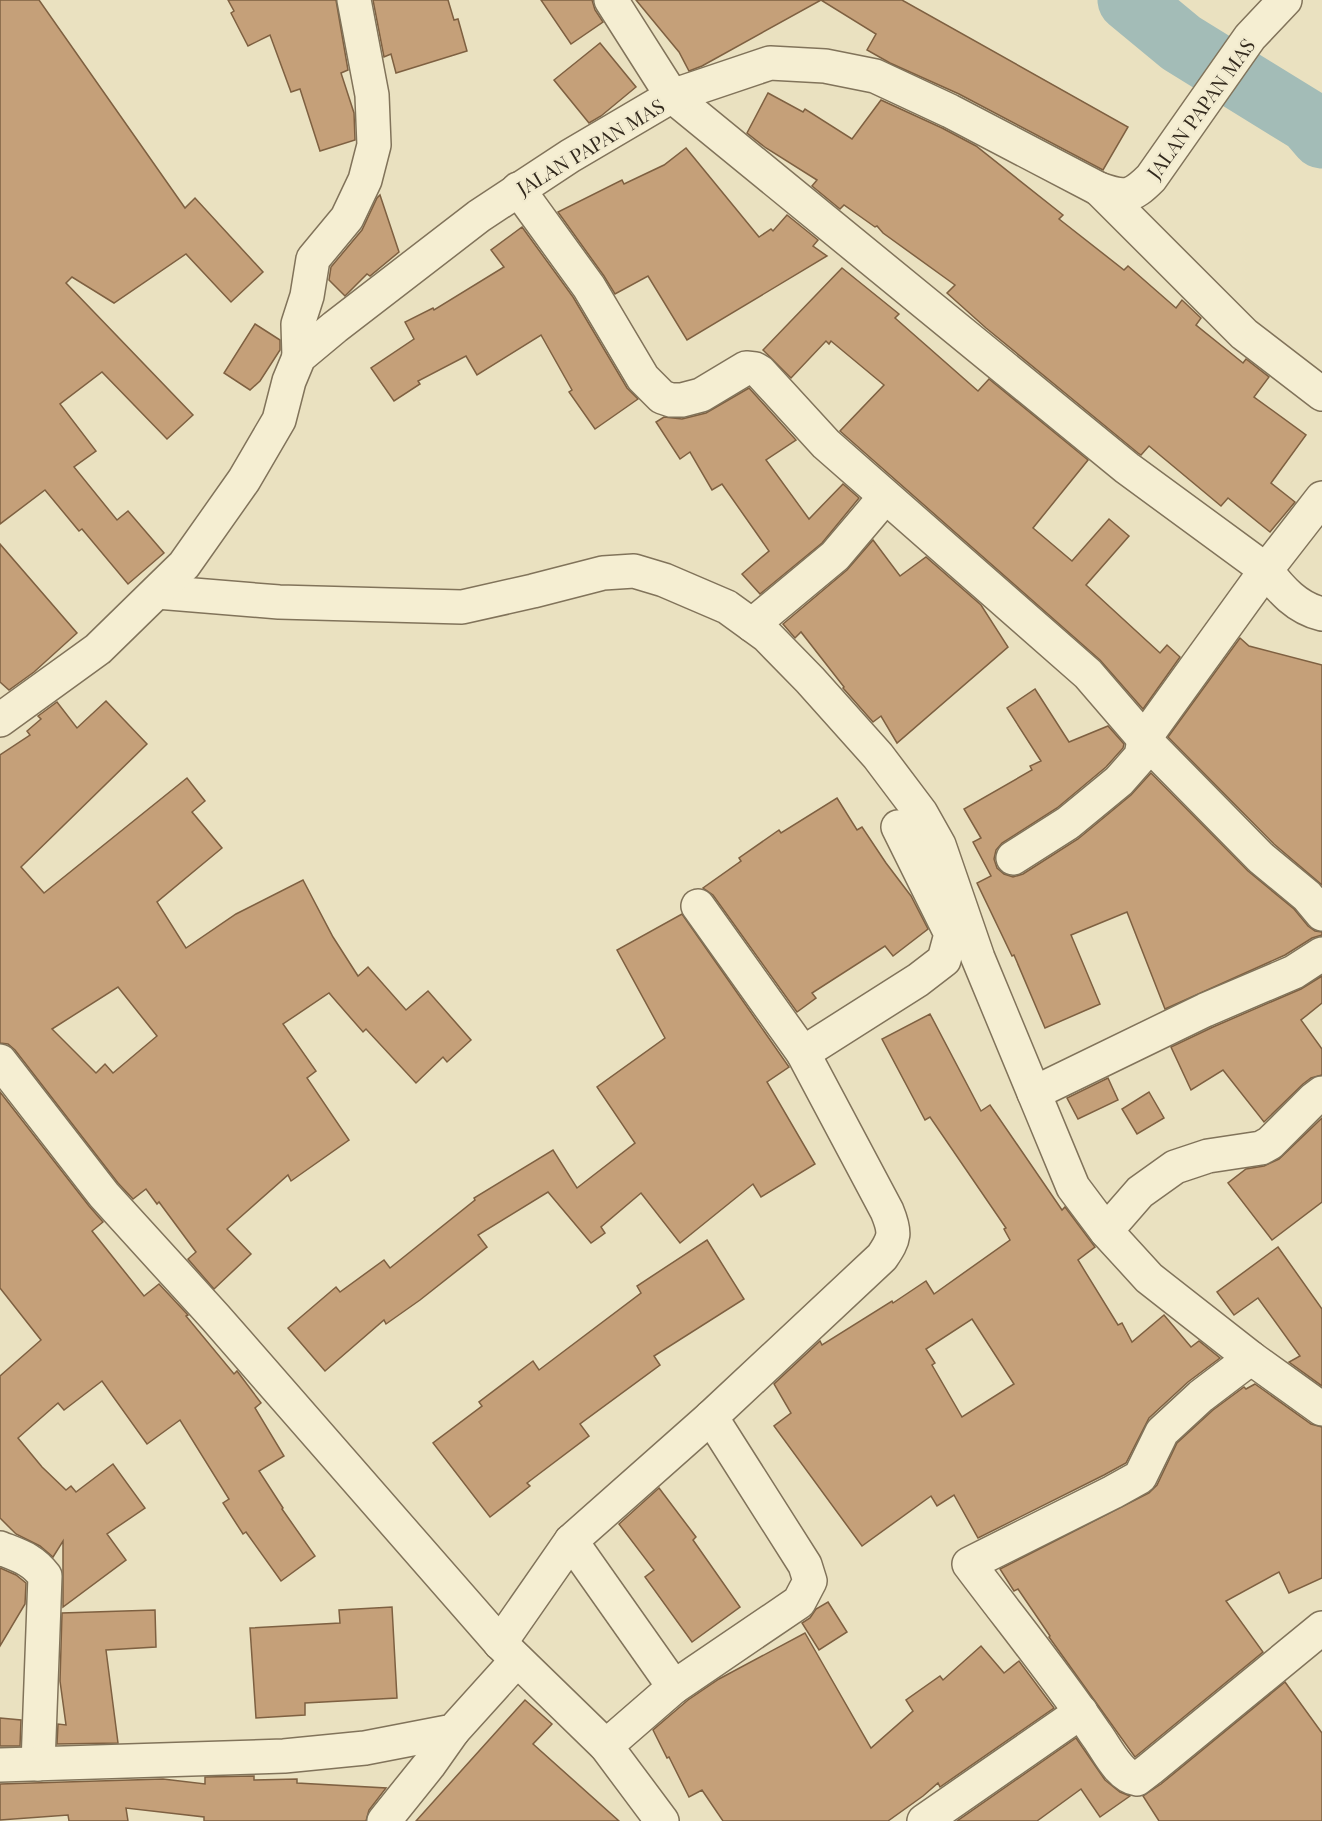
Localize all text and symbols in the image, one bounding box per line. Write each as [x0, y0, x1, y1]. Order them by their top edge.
street label: JALAN PAPAN MAS [1139, 32, 1260, 185]
street label: JALAN PAPAN MAS [510, 91, 669, 201]

